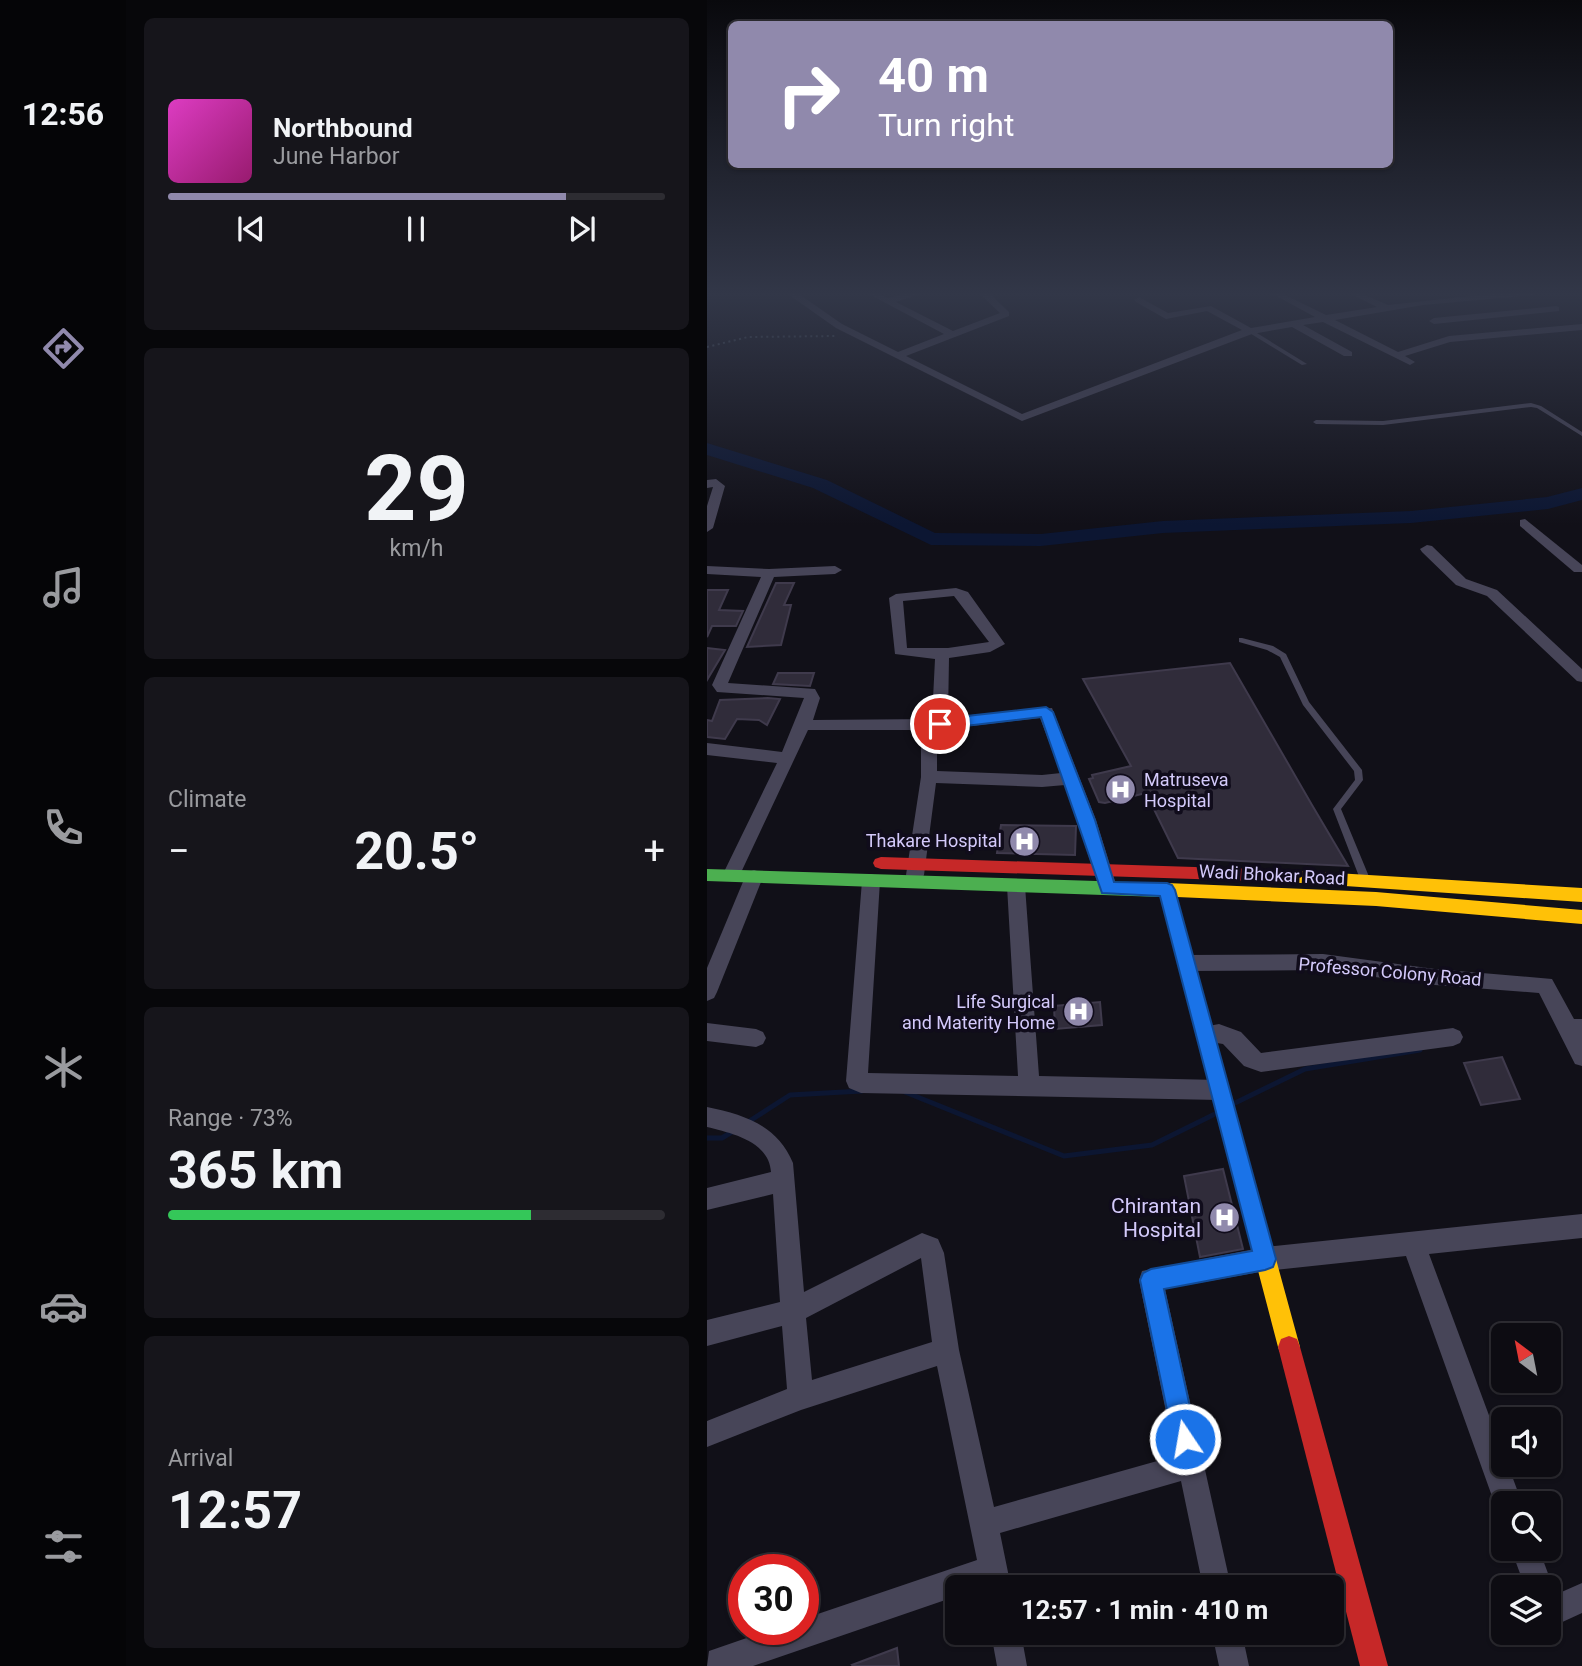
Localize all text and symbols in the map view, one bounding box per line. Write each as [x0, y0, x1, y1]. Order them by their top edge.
text: 40 m [878, 47, 989, 104]
icon: right [763, 49, 854, 140]
text: 12:56 [22, 95, 104, 133]
text: Turn right [878, 106, 1014, 144]
text: Northbound [273, 113, 413, 143]
text: June Harbor [273, 143, 400, 170]
icon: previous [232, 210, 270, 248]
icon: pause [397, 210, 435, 248]
icon: next [563, 210, 601, 248]
icon: directions [39, 324, 88, 373]
text: 29 [364, 436, 469, 542]
text: km/h [390, 535, 444, 562]
icon: music [39, 563, 88, 612]
pin [910, 694, 970, 754]
icon: arrive [921, 705, 959, 743]
place label: Matruseva Hospital [1144, 769, 1229, 811]
hospital icon: Matruseva Hospital [1104, 773, 1138, 807]
text: Climate [168, 786, 247, 813]
icon: phone [39, 803, 88, 852]
text: 20.5° [354, 821, 479, 882]
hospital icon: Thakare Hospital [1008, 824, 1042, 858]
text: − [168, 829, 190, 873]
text: + [643, 829, 665, 873]
place label: Thakare Hospital [866, 830, 1002, 851]
street label: Wadi Bhokar Road [1198, 860, 1346, 889]
street label: Professor Colony Road [1298, 953, 1482, 990]
place label: Life Surgical and Materity Home [902, 991, 1055, 1033]
hospital icon: Life Surgical and Materity Home [1061, 995, 1095, 1029]
icon: climate [39, 1043, 88, 1092]
text: Range · 73% [168, 1105, 293, 1132]
text: 365 km [168, 1140, 343, 1201]
place label: Chirantan Hospital [1111, 1194, 1201, 1242]
hospital icon: Chirantan Hospital [1207, 1201, 1241, 1235]
icon: car [39, 1282, 88, 1331]
north arrow [1491, 1323, 1561, 1393]
map controls [1491, 1323, 1561, 1645]
position arrow [1148, 1402, 1222, 1476]
button: sound [1491, 1407, 1561, 1477]
text: Arrival [168, 1445, 233, 1472]
text: 12:57 [168, 1480, 302, 1541]
button: search [1491, 1491, 1561, 1561]
icon: filters [39, 1522, 88, 1571]
speed limit sign: 30 [728, 1554, 819, 1645]
button: layers [1491, 1575, 1561, 1645]
text: 12:57 · 1 min · 410 m [1021, 1595, 1268, 1625]

